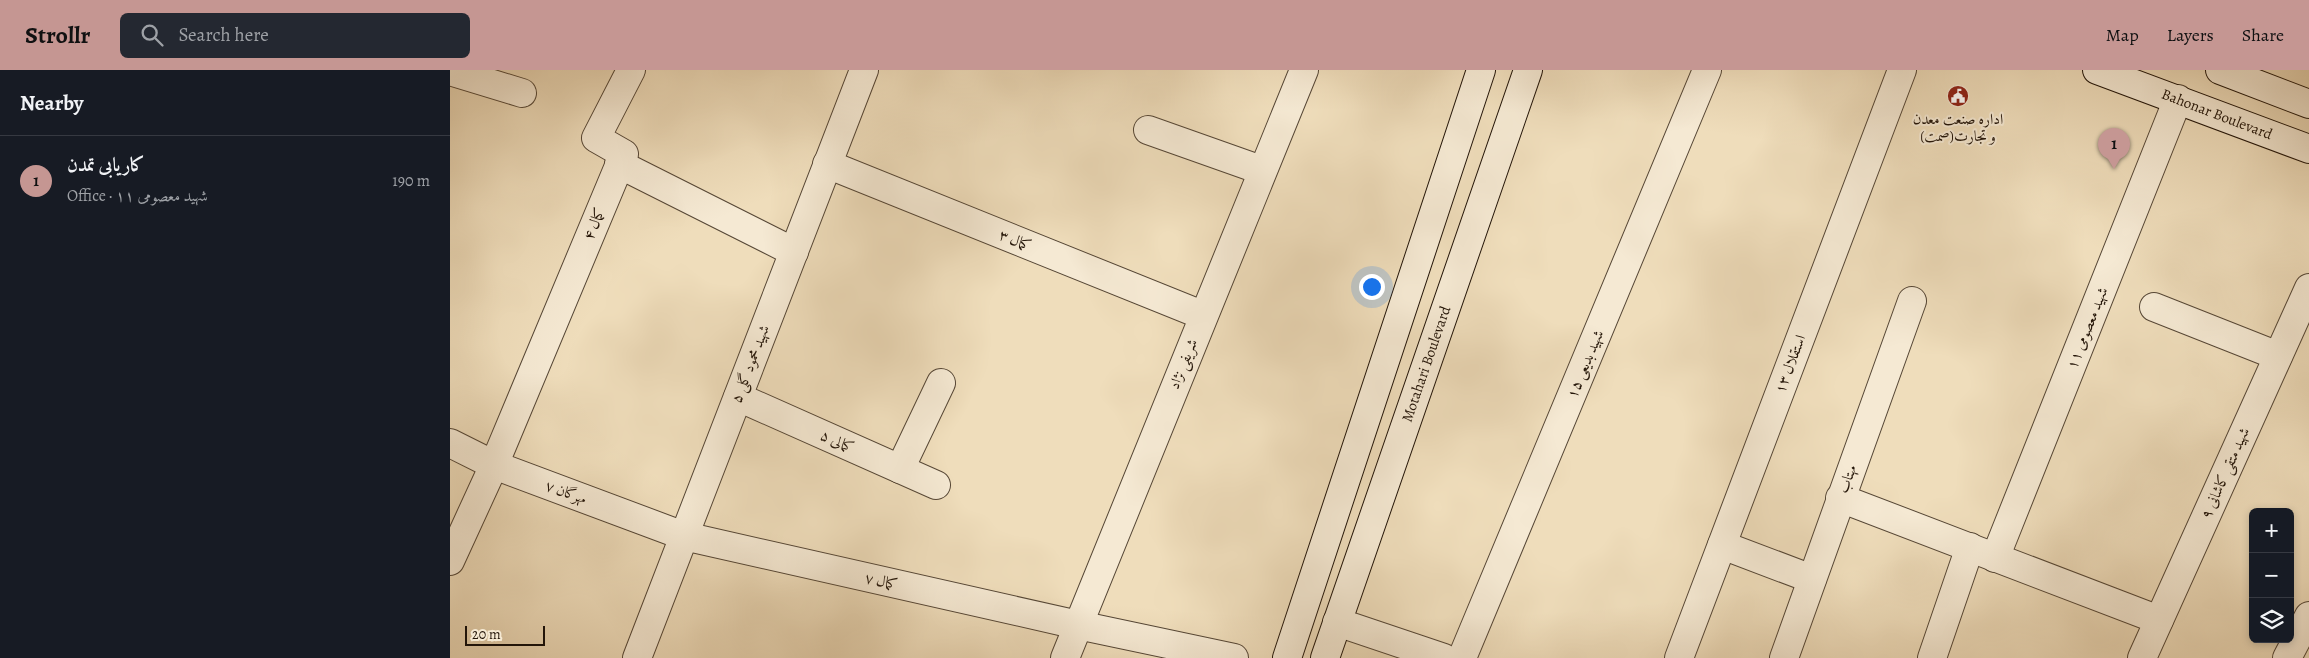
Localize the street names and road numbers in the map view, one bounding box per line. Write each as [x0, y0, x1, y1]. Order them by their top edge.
street label: Bahonar Boulevard [2159, 84, 2276, 145]
street label: کمال ۴ [578, 205, 610, 243]
street label: کمال ۳ [996, 225, 1034, 255]
street label: شهید معصومی ۱۱ [2062, 284, 2112, 372]
street label: Motahari Boulevard [1397, 302, 1456, 425]
street label: شهید محمود گلی ۵ [726, 322, 775, 406]
street label: شهید بدیعی ۱۵ [1562, 327, 1609, 401]
street label: استقلال ۱۳ [1770, 332, 1810, 396]
street label: شریفی نژاد [1164, 336, 1203, 393]
street label: شهید متقی کاشانی ۹ [2196, 424, 2255, 522]
street label: کمالی ۵ [817, 425, 857, 457]
street label: مهتاب [1833, 462, 1861, 496]
street label: مهرگان ۷ [542, 475, 590, 509]
street label: کمال ۷ [863, 568, 899, 594]

